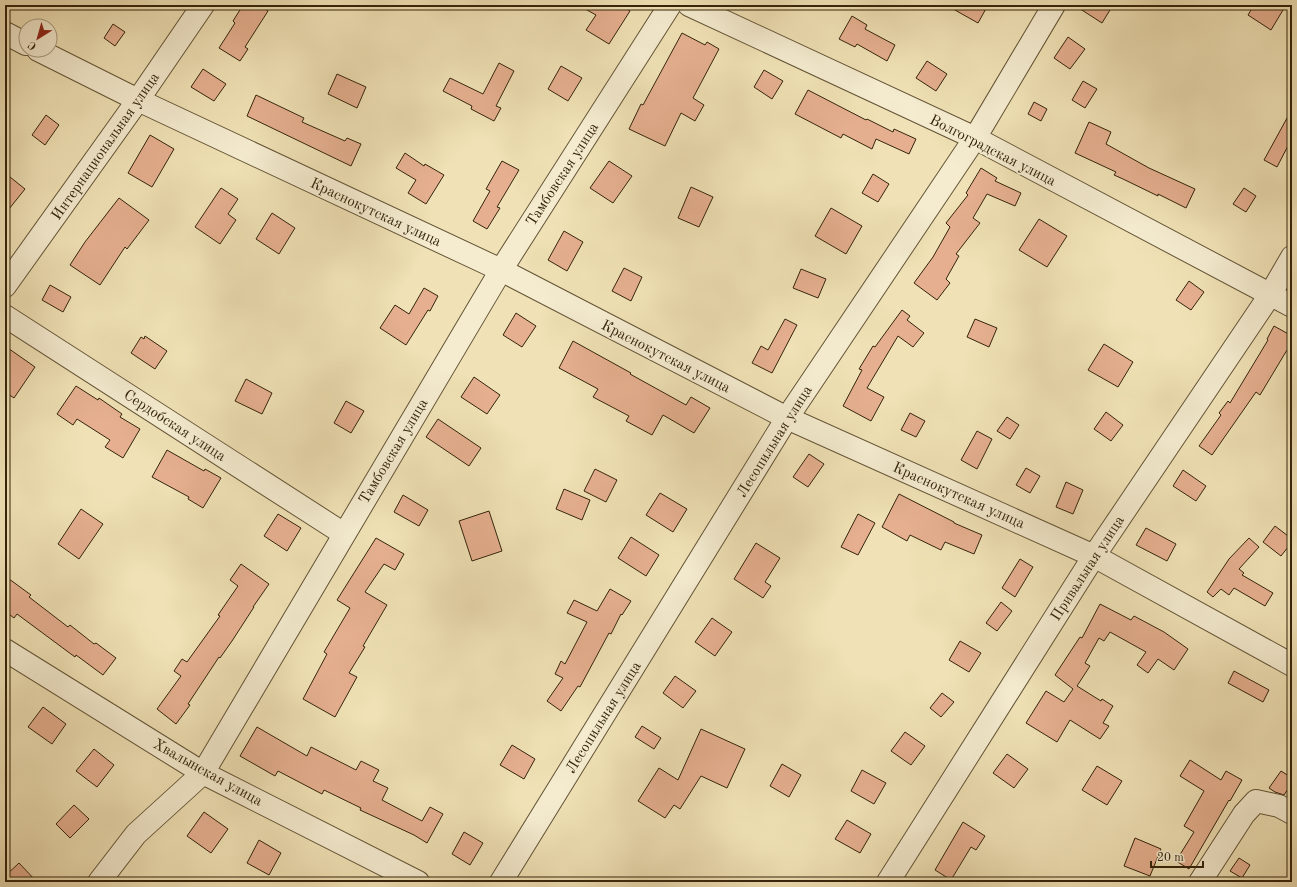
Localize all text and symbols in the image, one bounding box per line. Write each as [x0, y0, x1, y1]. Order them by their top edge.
north arrow [18, 18, 58, 58]
text: С [27, 38, 39, 51]
street label: Интернациональная улица [50, 70, 163, 223]
street label: Волгоградская улица [927, 113, 1058, 190]
street label: Тамбовская улица [524, 120, 603, 229]
street label: Краснокутская улица [308, 176, 444, 251]
street label: Краснокутская улица [598, 318, 733, 397]
street label: Лесопильная улица [735, 383, 816, 500]
street label: Сердобская улица [120, 388, 228, 465]
street label: Тамбовская улица [357, 396, 432, 507]
street label: Краснокутская улица [890, 460, 1027, 532]
street label: Привальная улица [1049, 513, 1128, 624]
street label: Лесопильная улица [564, 659, 645, 776]
street label: Хвалынская улица [150, 737, 265, 810]
scale bar [1151, 843, 1203, 869]
text: 20 m [1157, 852, 1184, 864]

